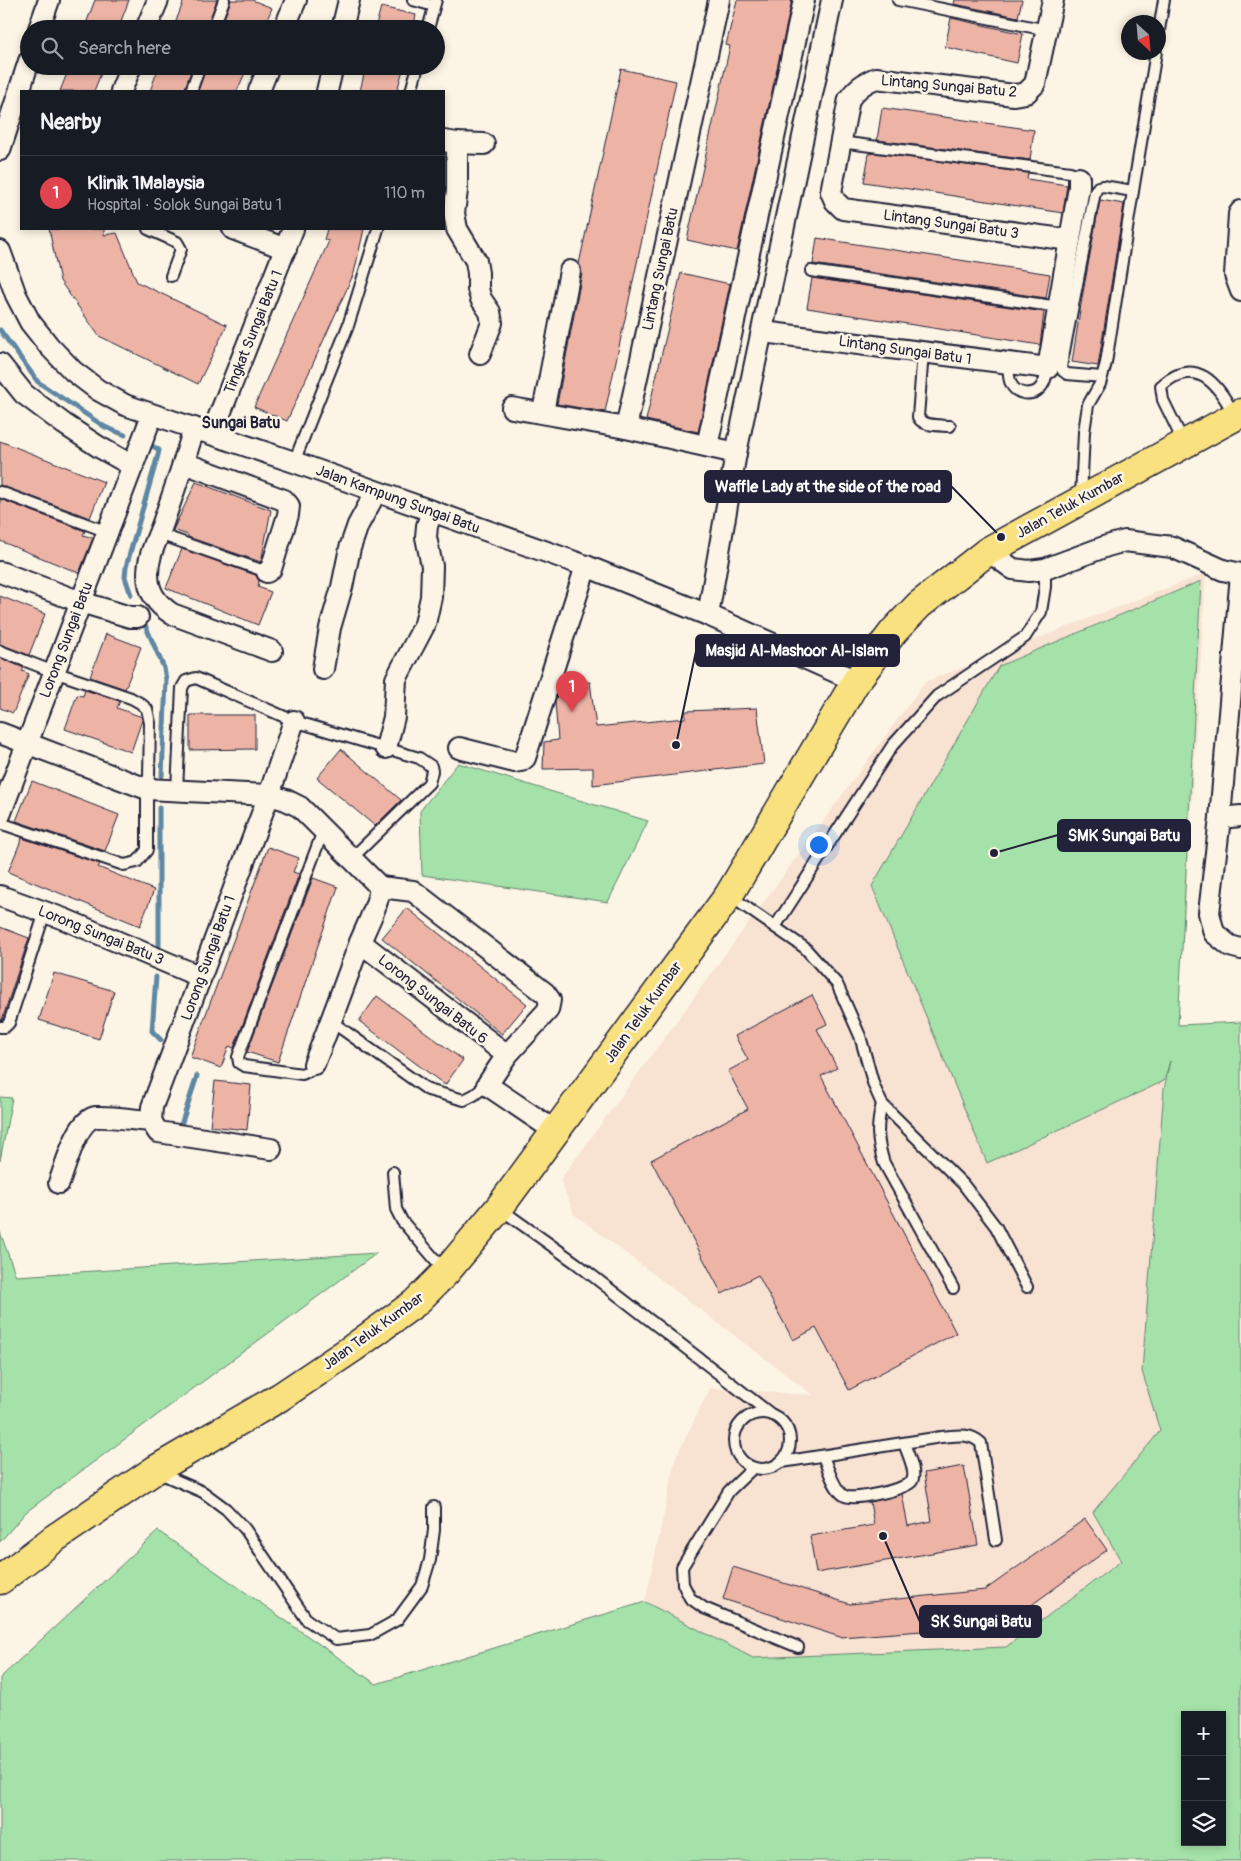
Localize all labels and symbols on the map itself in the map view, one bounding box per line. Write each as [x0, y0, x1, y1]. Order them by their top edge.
north arrow [1121, 15, 1166, 60]
street label: Lintang Sungai Batu 2 [880, 71, 1018, 102]
street label: Lintang Sungai Batu [638, 206, 683, 332]
street label: Lintang Sungai Batu 3 [882, 206, 1020, 243]
street label: Tingkat Sungai Batu 1 [220, 267, 287, 397]
street label: Lintang Sungai Batu 1 [837, 332, 973, 369]
district label: Sungai Batu [202, 413, 280, 433]
street label: Jalan Kampung Sungai Batu [313, 461, 482, 538]
street label: Jalan Teluk Kumbar [1013, 468, 1128, 543]
callout: Waffle Lady at the side of the road [705, 471, 951, 502]
text: Waffle Lady at the side of the road [715, 477, 941, 497]
street label: Lorong Sungai Batu [36, 580, 97, 701]
callout: Masjid Al-Mashoor Al-Islam [696, 635, 899, 666]
text: Masjid Al-Mashoor Al-Islam [705, 641, 889, 661]
pin: 1 [556, 671, 588, 712]
callout: SMK Sungai Batu [1058, 820, 1190, 851]
text: SMK Sungai Batu [1068, 826, 1180, 846]
your location [806, 832, 832, 858]
street label: Lorong Sungai Batu 1 [177, 893, 240, 1023]
street label: Lorong Sungai Batu 3 [35, 902, 167, 969]
street label: Lorong Sungai Batu 6 [374, 950, 492, 1048]
street label: Jalan Teluk Kumbar [600, 957, 687, 1067]
street label: Jalan Teluk Kumbar [319, 1288, 428, 1375]
callout: SK Sungai Batu [920, 1606, 1041, 1637]
text: SK Sungai Batu [930, 1612, 1032, 1632]

